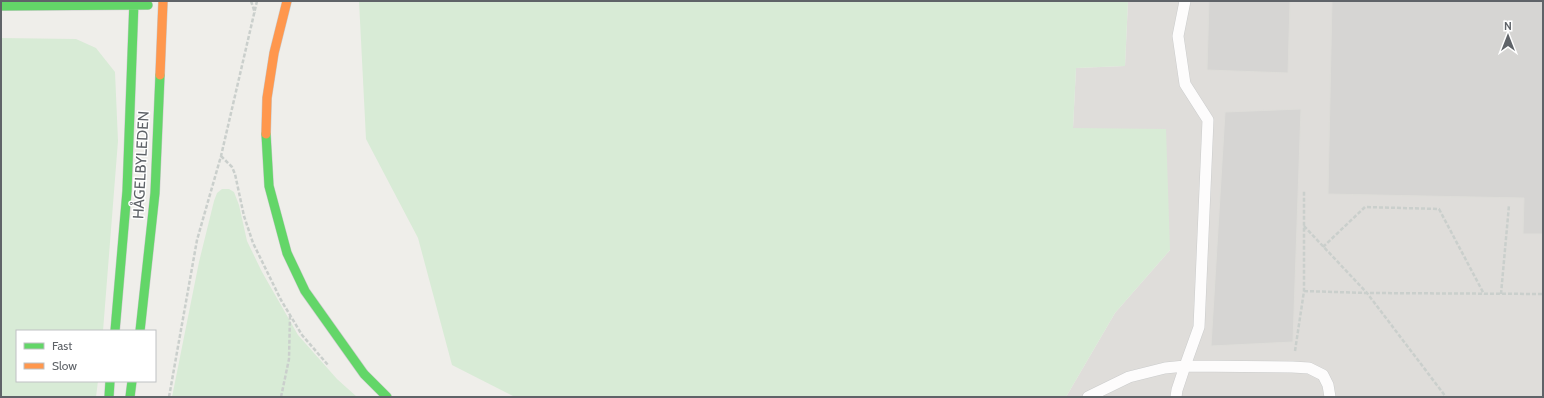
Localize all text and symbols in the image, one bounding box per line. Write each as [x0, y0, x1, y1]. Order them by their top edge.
north arrow [1488, 16, 1528, 56]
text: N [1504, 19, 1512, 33]
street label: HÅGELBYLEDEN [128, 110, 153, 220]
legend [16, 330, 156, 382]
text: Fast [52, 338, 72, 353]
text: Slow [52, 358, 77, 373]

